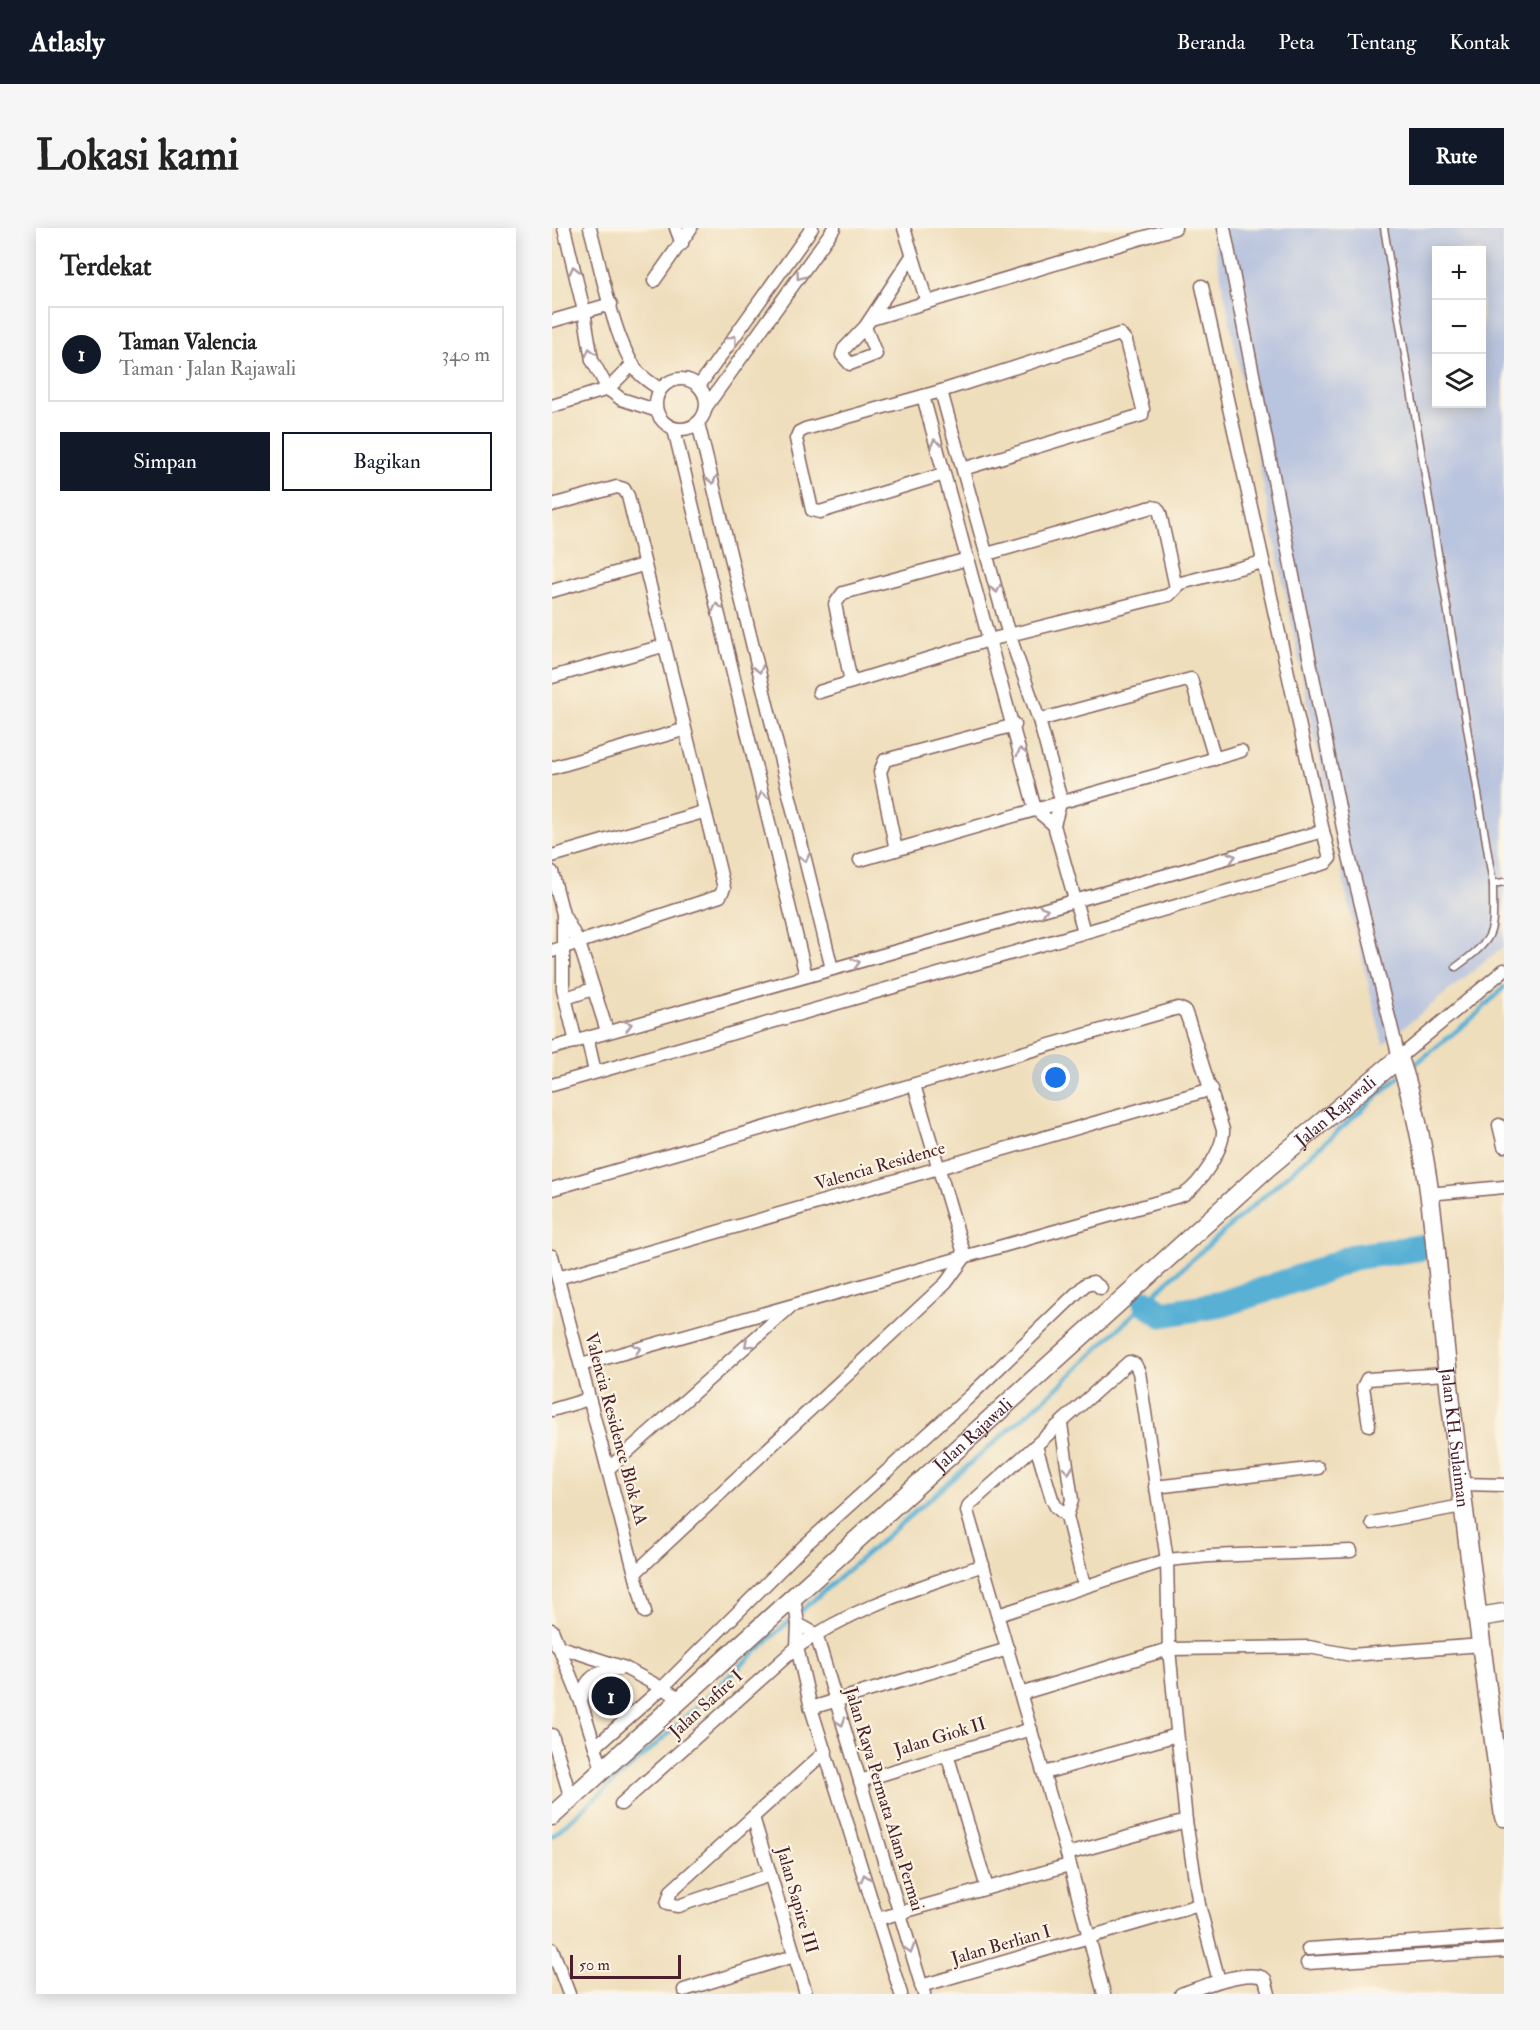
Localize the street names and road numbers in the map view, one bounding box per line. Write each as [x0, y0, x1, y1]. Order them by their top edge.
street label: Jalan Rajawali [1289, 1070, 1381, 1152]
street label: Valencia Residence [812, 1136, 948, 1196]
street label: Valencia Residence Blok AA [579, 1330, 653, 1528]
street label: Jalan KH. Sulaiman [1435, 1365, 1475, 1509]
street label: Jalan Rajawali [928, 1393, 1017, 1477]
street label: Jalan Safire I [663, 1665, 748, 1744]
street label: Jalan Raya Permata Alam Permai [839, 1683, 929, 1914]
street label: Jalan Giok II [890, 1712, 989, 1762]
street label: Jalan Sapire III [770, 1843, 823, 1956]
street label: Jalan Berlian I [948, 1920, 1053, 1970]

